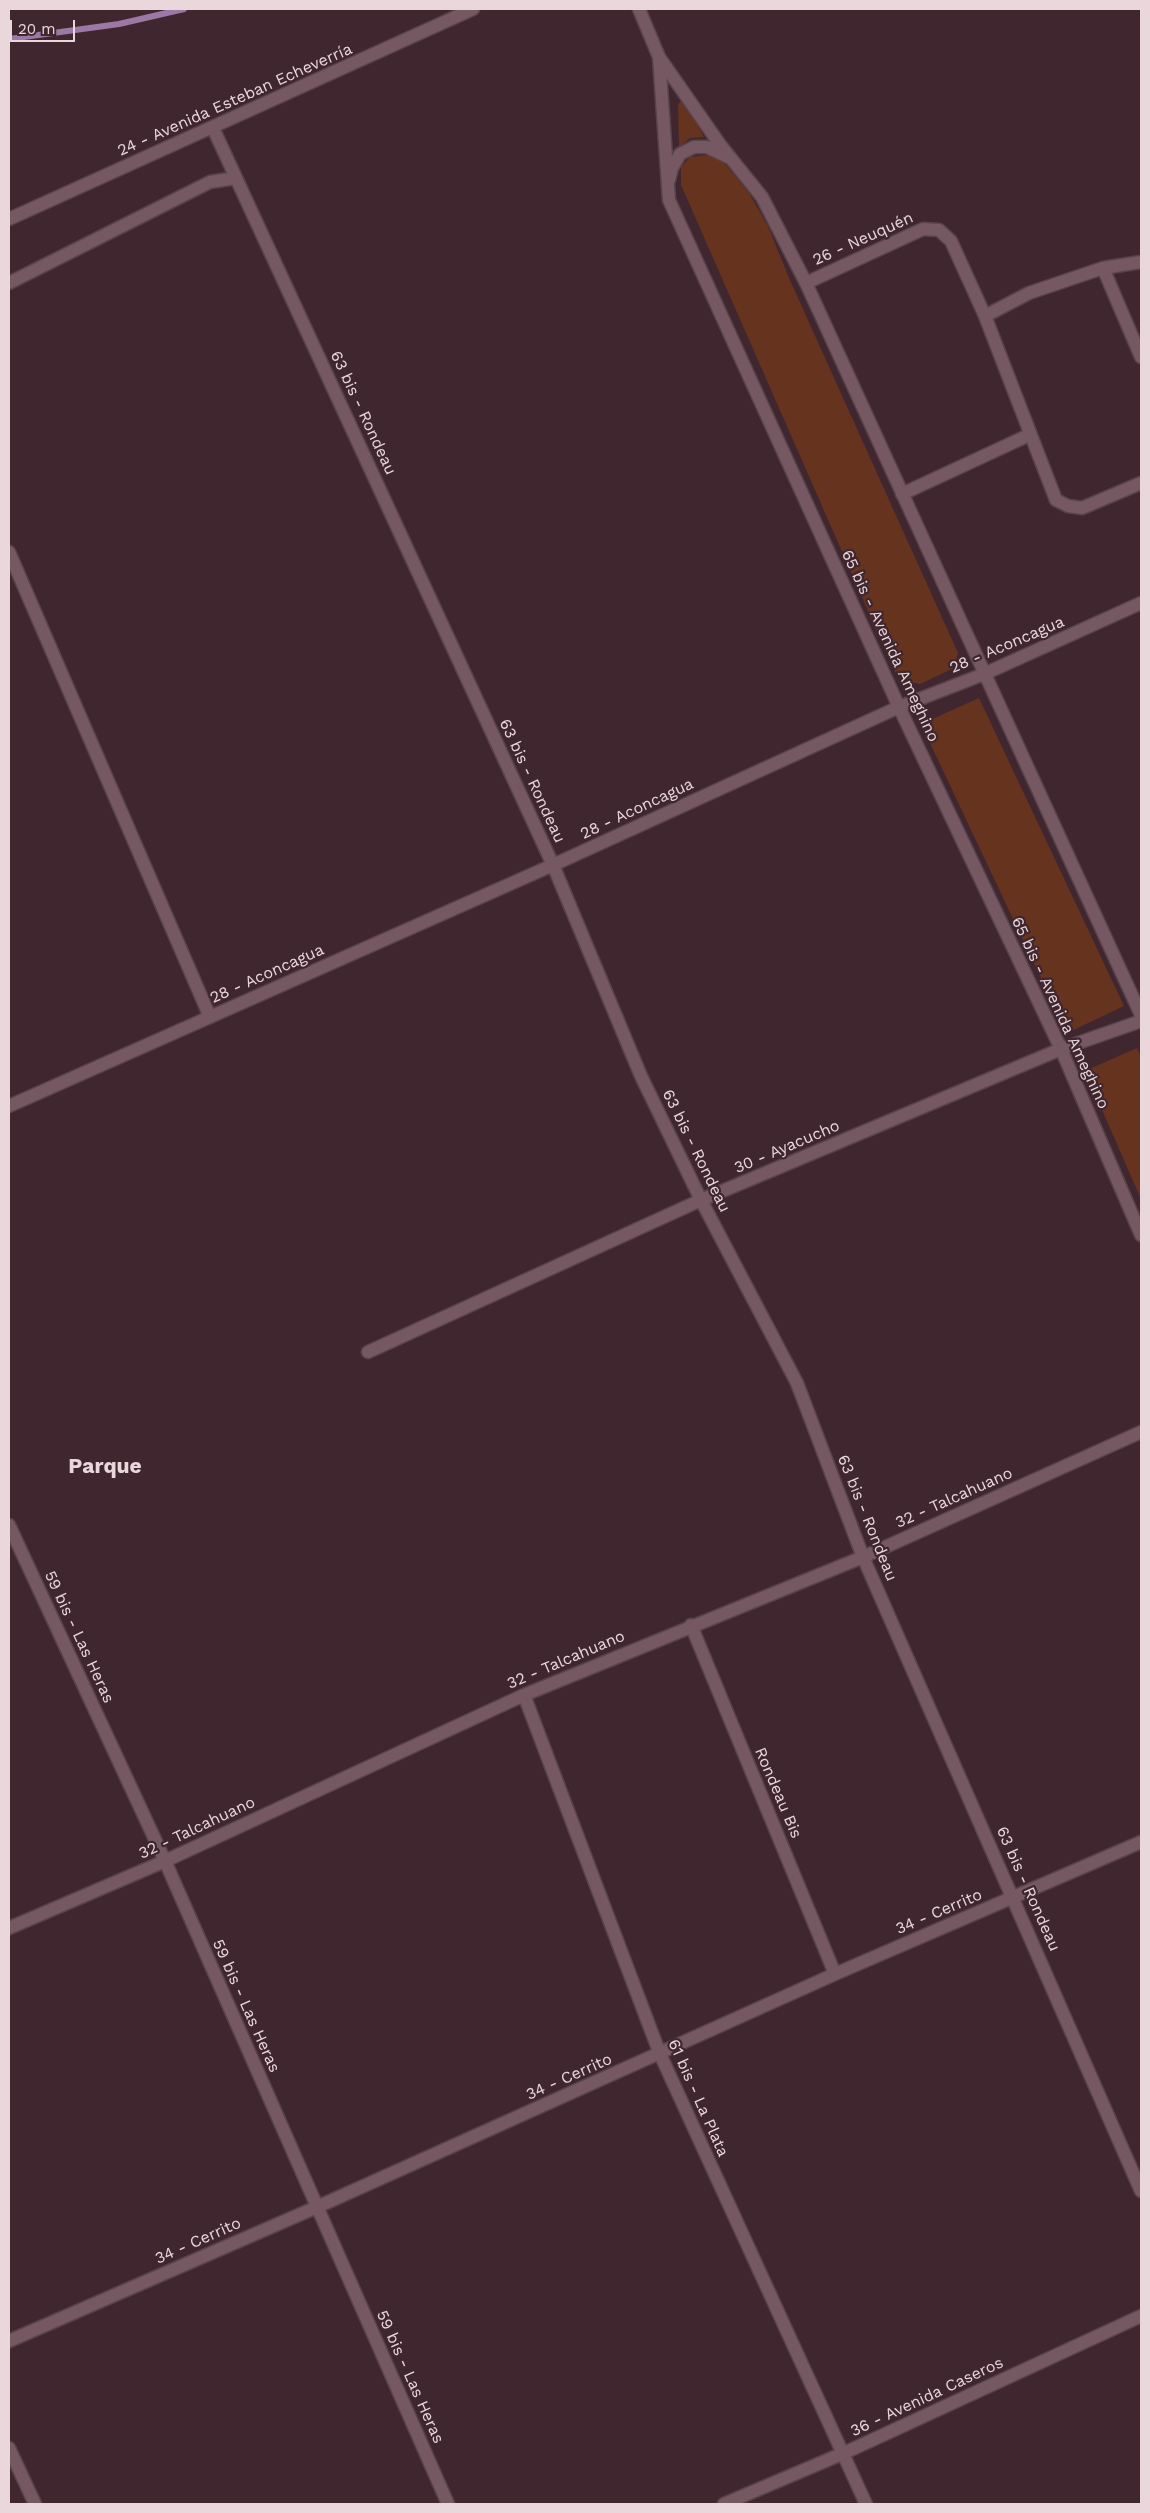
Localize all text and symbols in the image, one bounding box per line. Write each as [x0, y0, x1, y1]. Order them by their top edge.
scale bar [12, 10, 78, 42]
text: 20 m [18, 20, 56, 38]
street label: 24 - Avenida Esteban Echeverría [115, 39, 355, 161]
street label: 26 - Neuquén [810, 208, 916, 270]
street label: 63 bis - Rondeau [326, 348, 400, 478]
street label: 65 bis - Avenida Ameghino [837, 547, 943, 745]
street label: 28 - Aconcagua [947, 612, 1067, 678]
street label: 63 bis - Rondeau [495, 716, 569, 846]
street label: 28 - Aconcagua [577, 774, 697, 844]
street label: 65 bis - Avenida Ameghino [1007, 914, 1113, 1112]
street label: 28 - Aconcagua [207, 940, 327, 1008]
street label: 63 bis - Rondeau [658, 1086, 734, 1216]
street label: 30 - Ayacucho [731, 1116, 843, 1178]
street label: 63 bis - Rondeau [833, 1452, 901, 1584]
district label: Parque [68, 1454, 142, 1480]
street label: 32 - Talcahuano [893, 1464, 1015, 1532]
street label: 59 bis - Las Heras [40, 1568, 118, 1706]
street label: 32 - Talcahuano [504, 1627, 628, 1693]
street label: Rondeau Bis [750, 1745, 806, 1841]
street label: 32 - Talcahuano [136, 1793, 258, 1863]
street label: 63 bis - Rondeau [992, 1824, 1064, 1954]
street label: 34 - Cerrito [893, 1885, 985, 1939]
street label: 59 bis - Las Heras [208, 1937, 284, 2075]
street label: 61 bis - La Plata [664, 2036, 732, 2160]
street label: 34 - Cerrito [523, 2050, 615, 2104]
street label: 34 - Cerrito [152, 2214, 244, 2268]
street label: 59 bis - Las Heras [372, 2308, 448, 2446]
street label: 36 - Avenida Caseros [848, 2353, 1006, 2441]

